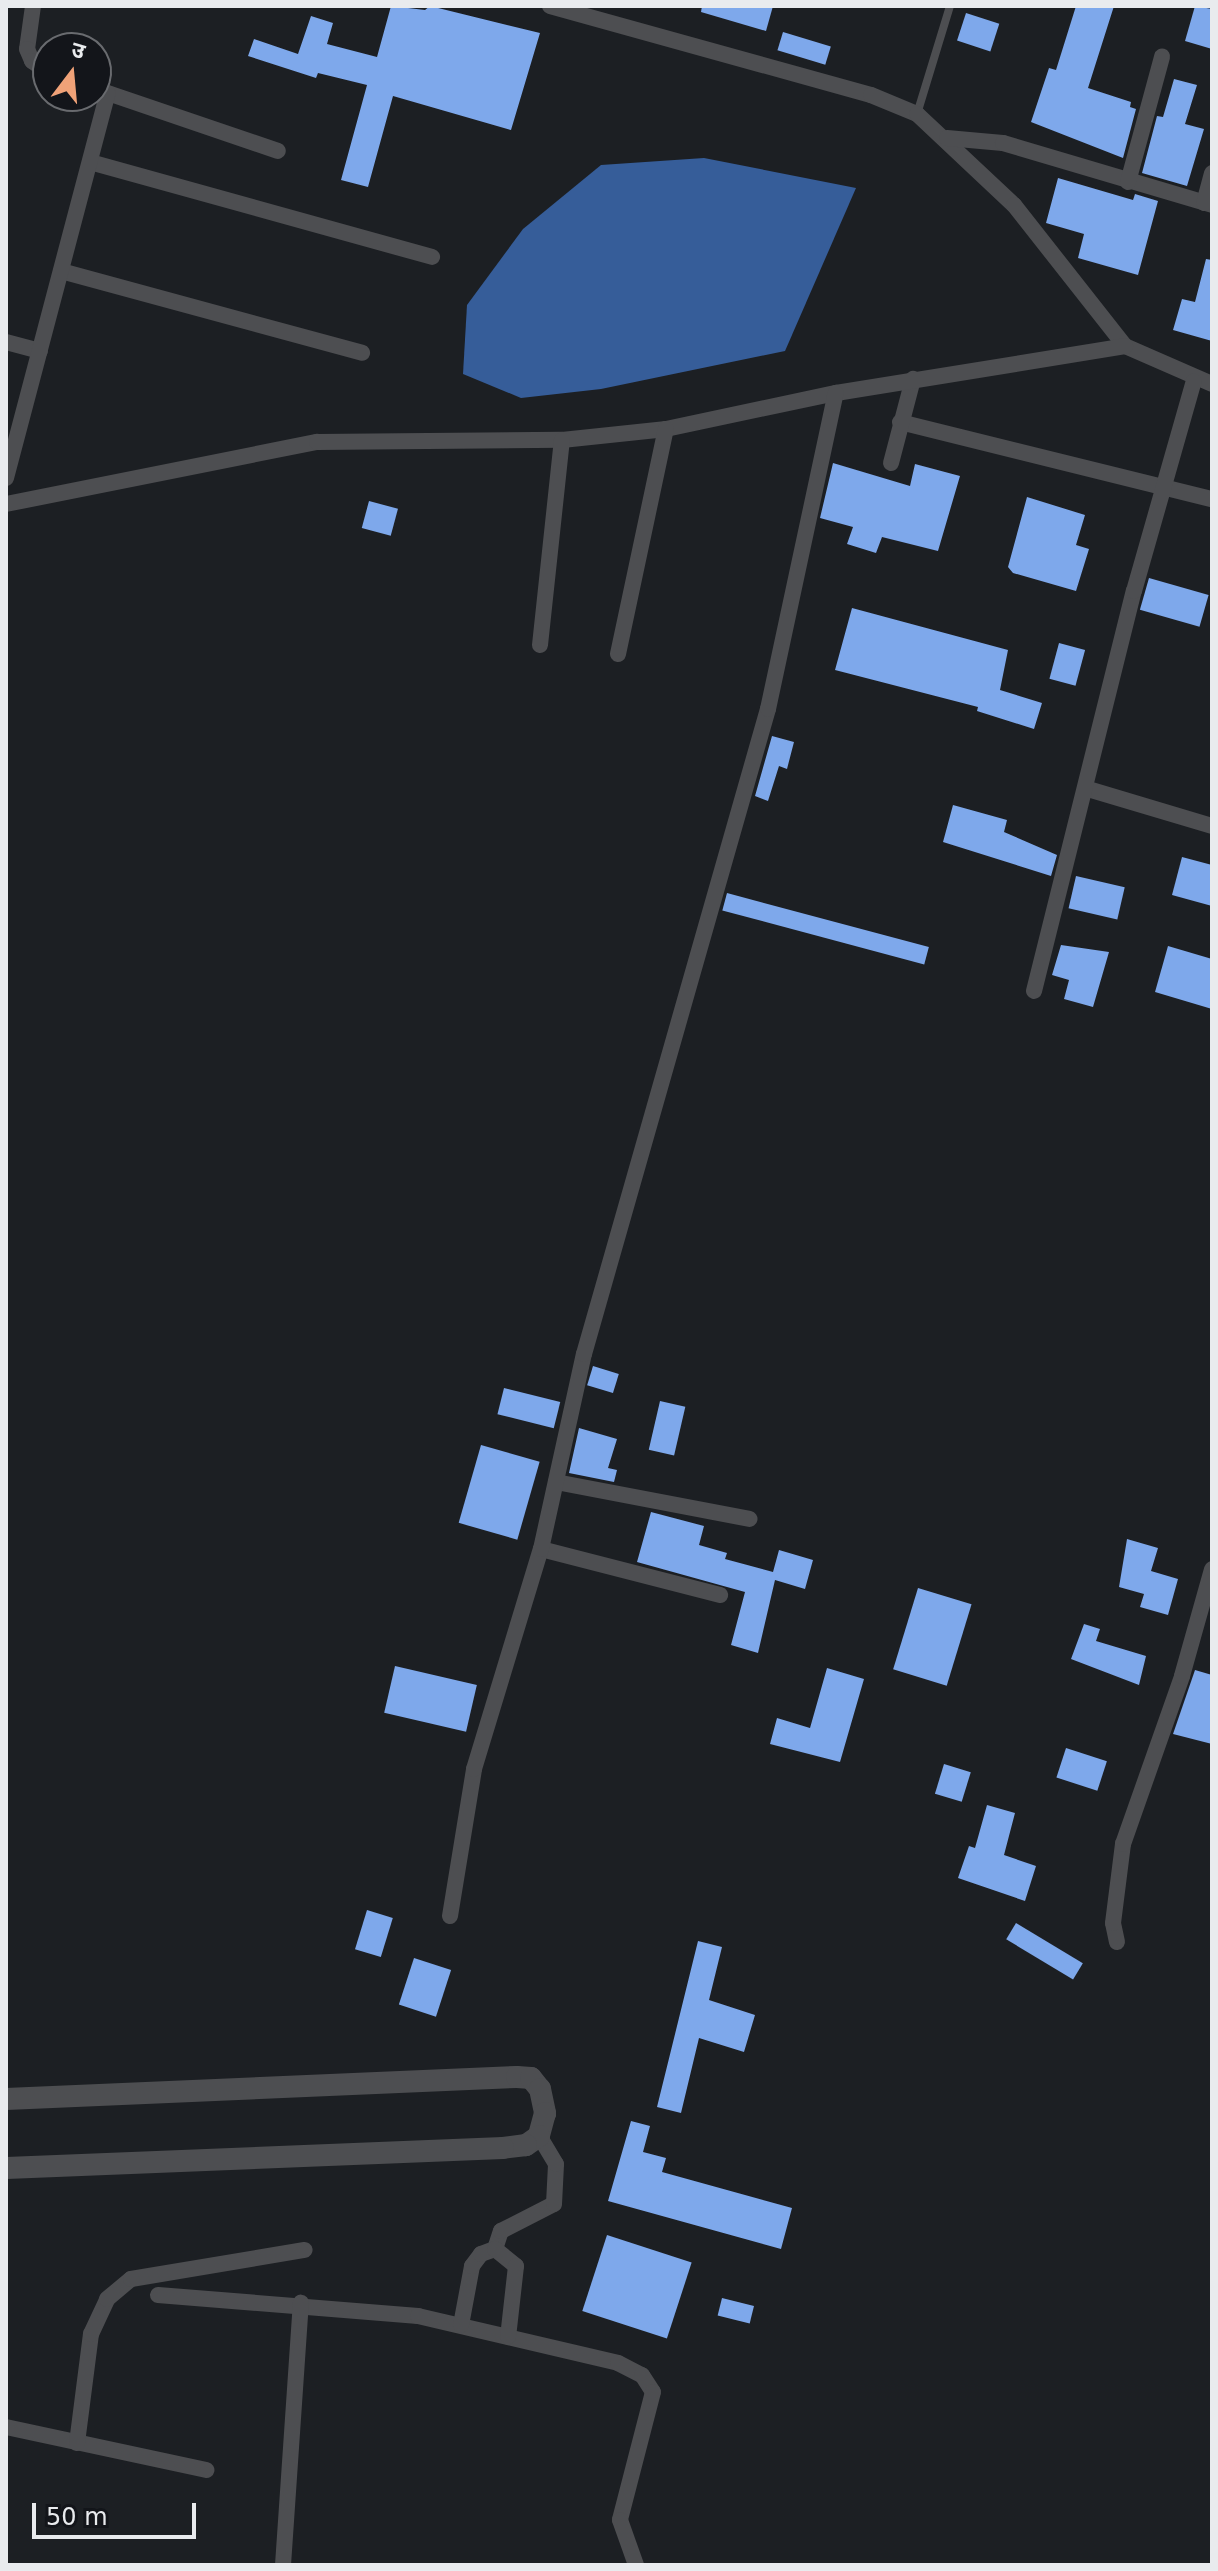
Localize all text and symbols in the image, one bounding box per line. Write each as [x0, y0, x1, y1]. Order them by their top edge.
north arrow [32, 32, 112, 112]
text: उ [69, 37, 88, 64]
scale bar [36, 2487, 200, 2537]
text: 50 m [46, 2503, 108, 2531]

